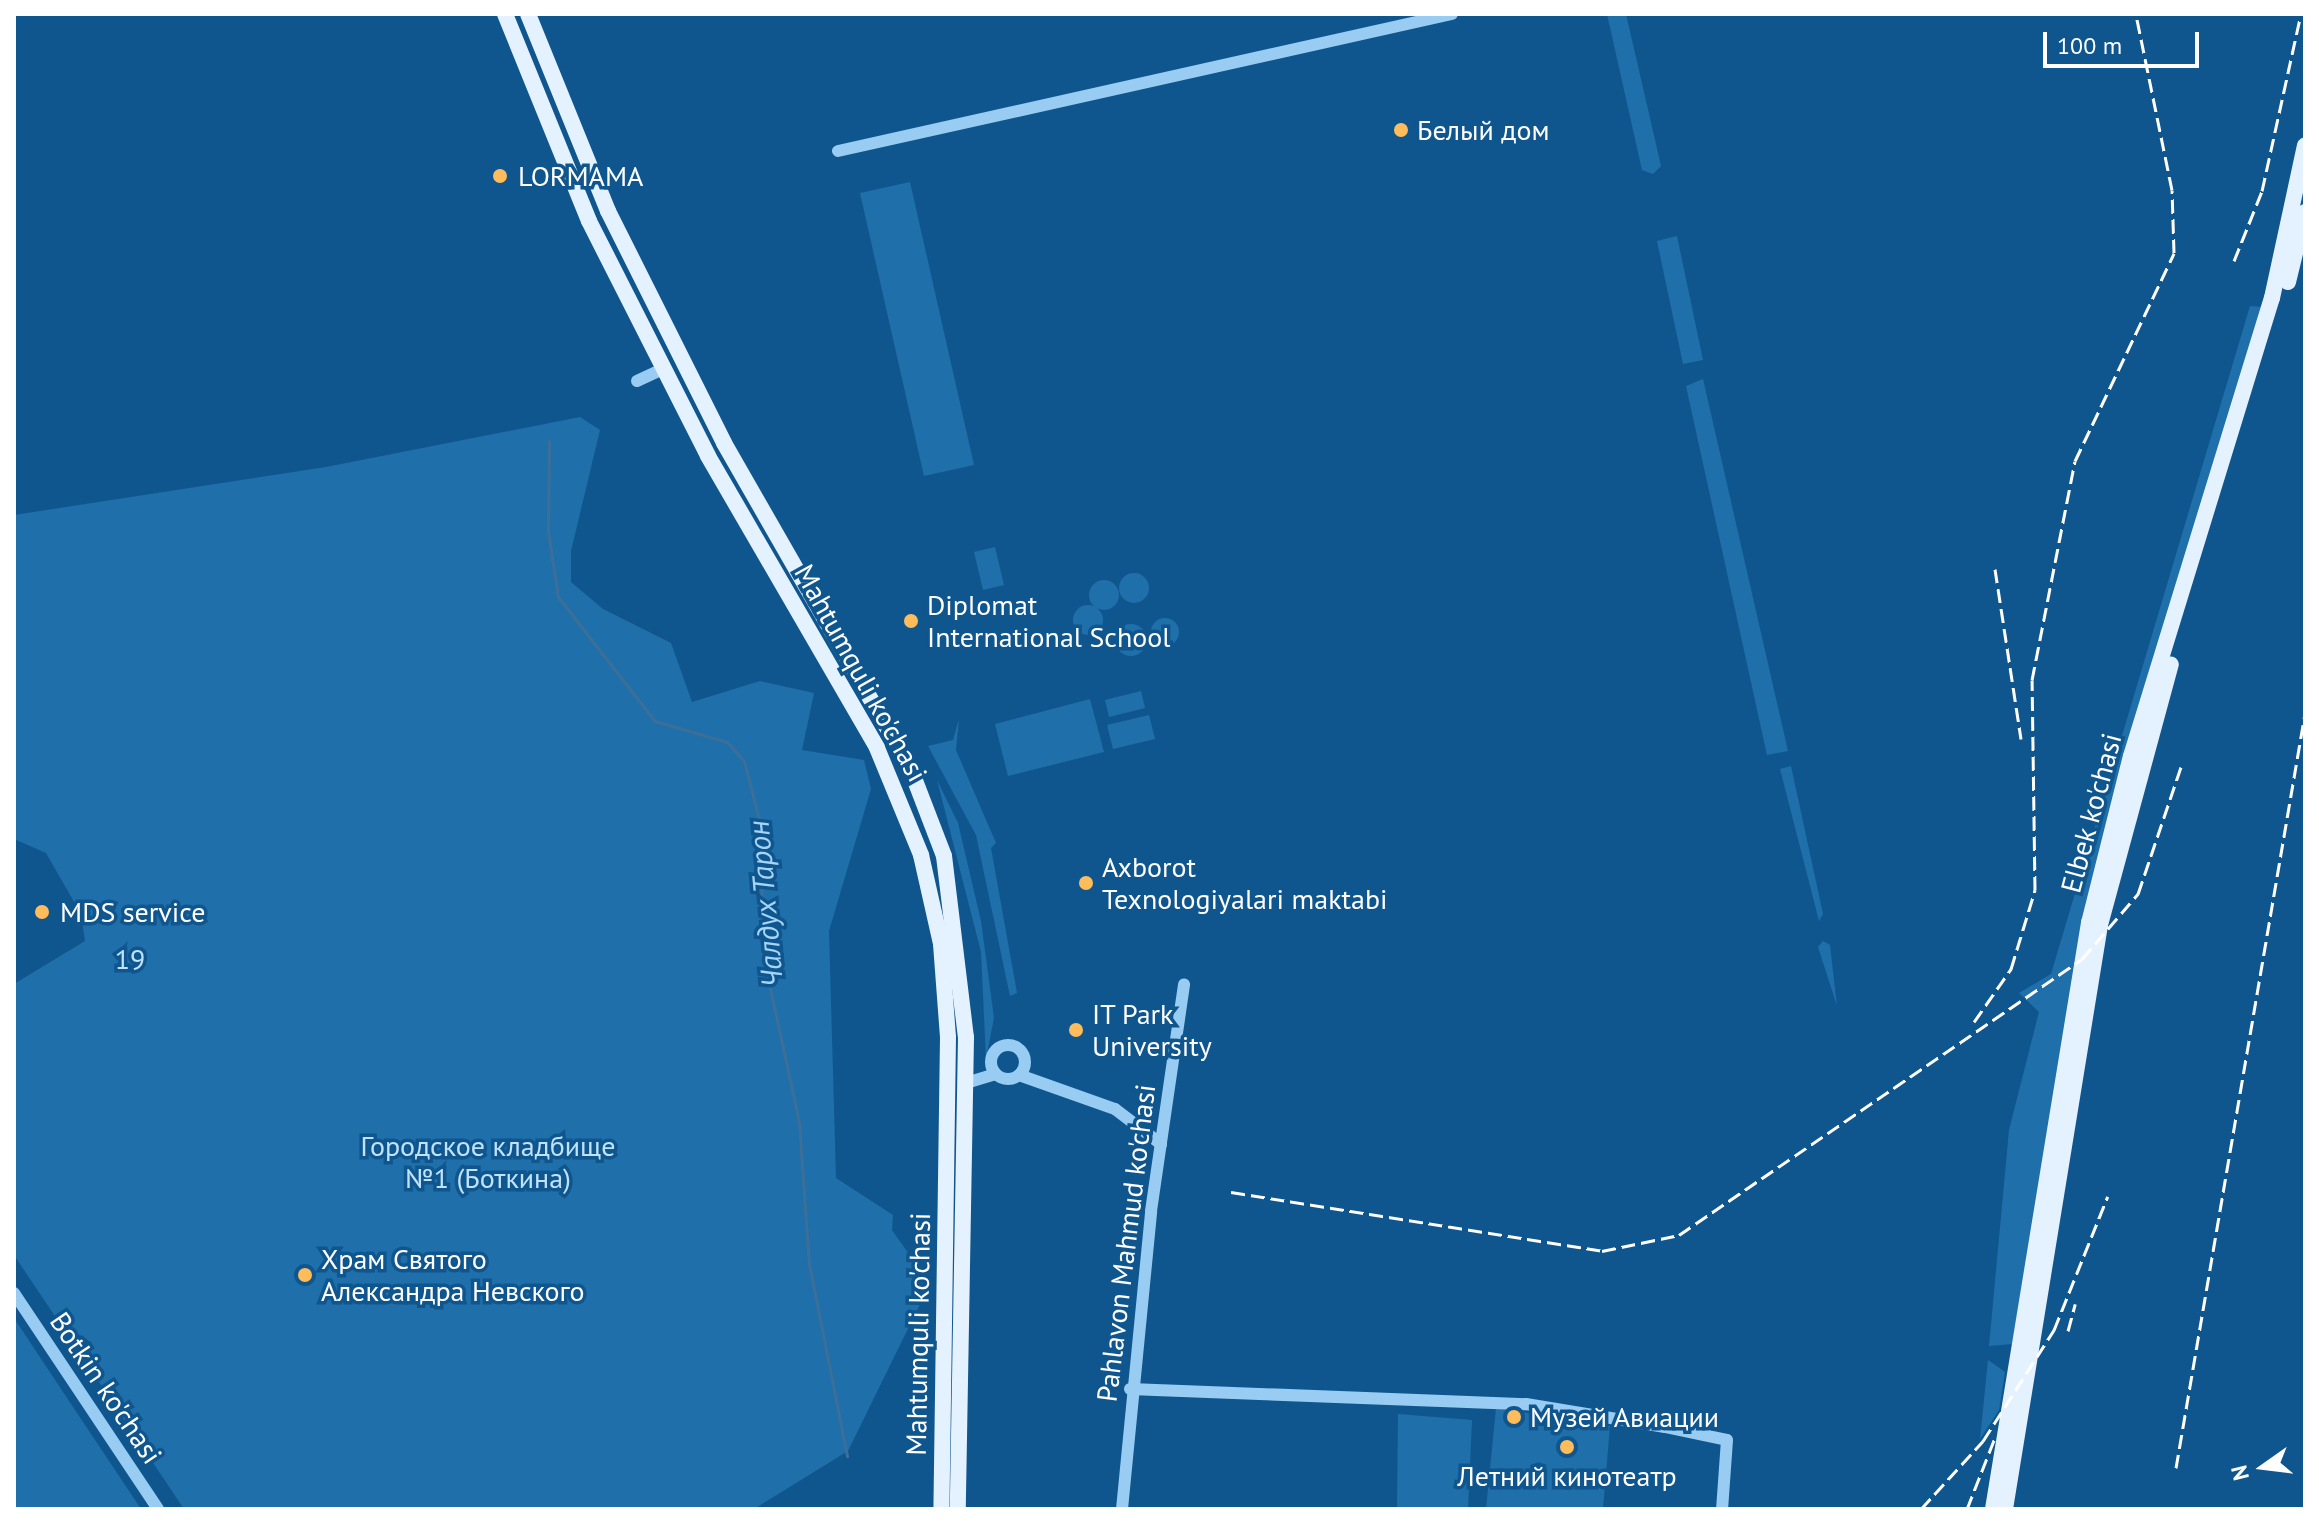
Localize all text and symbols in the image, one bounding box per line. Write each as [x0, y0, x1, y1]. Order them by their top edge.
scale bar [2047, 16, 2203, 66]
text: 100 m [2057, 30, 2122, 61]
place label: Белый дом [1417, 113, 1550, 147]
marker: Белый дом [1392, 121, 1410, 139]
place label: LORMAMA [518, 159, 643, 193]
marker: LORMAMA [489, 165, 511, 187]
street label: Mahtumquli ko'chasi [787, 559, 935, 787]
place label: Diplomat International School [927, 588, 1170, 654]
marker: Diplomat International School [902, 612, 920, 630]
street label: Elbek ko'chasi [2053, 729, 2129, 897]
water label: Чалдух Тарон [740, 818, 790, 990]
place label: Axborot Texnologiyalari maktabi [1102, 850, 1388, 916]
marker: Axborot Texnologiyalari maktabi [1077, 874, 1095, 892]
place label: MDS service [60, 895, 206, 929]
marker: MDS service [31, 901, 53, 923]
park label: 19 [115, 942, 145, 976]
place label: IT Park University [1092, 997, 1212, 1063]
marker: IT Park University [1067, 1021, 1085, 1039]
street label: Pahlavon Mahmud ko'chasi [1090, 1082, 1162, 1404]
park label: Городское кладбище №1 (Боткина) [361, 1129, 615, 1195]
street label: Mahtumquli ko'chasi [899, 1212, 937, 1456]
place label: Храм Святого Александра Невского [321, 1242, 585, 1308]
marker: Храм Святого Александра Невского [296, 1266, 314, 1284]
street label: Botkin ko'chasi [43, 1306, 169, 1470]
place label: Музей Авиации [1530, 1400, 1720, 1434]
marker: Музей Авиации [1505, 1408, 1523, 1426]
north arrow [2223, 1427, 2303, 1507]
marker: Летний кинотеатр [1558, 1438, 1576, 1456]
place label: Летний кинотеатр [1457, 1459, 1677, 1493]
text: N [2224, 1462, 2255, 1483]

